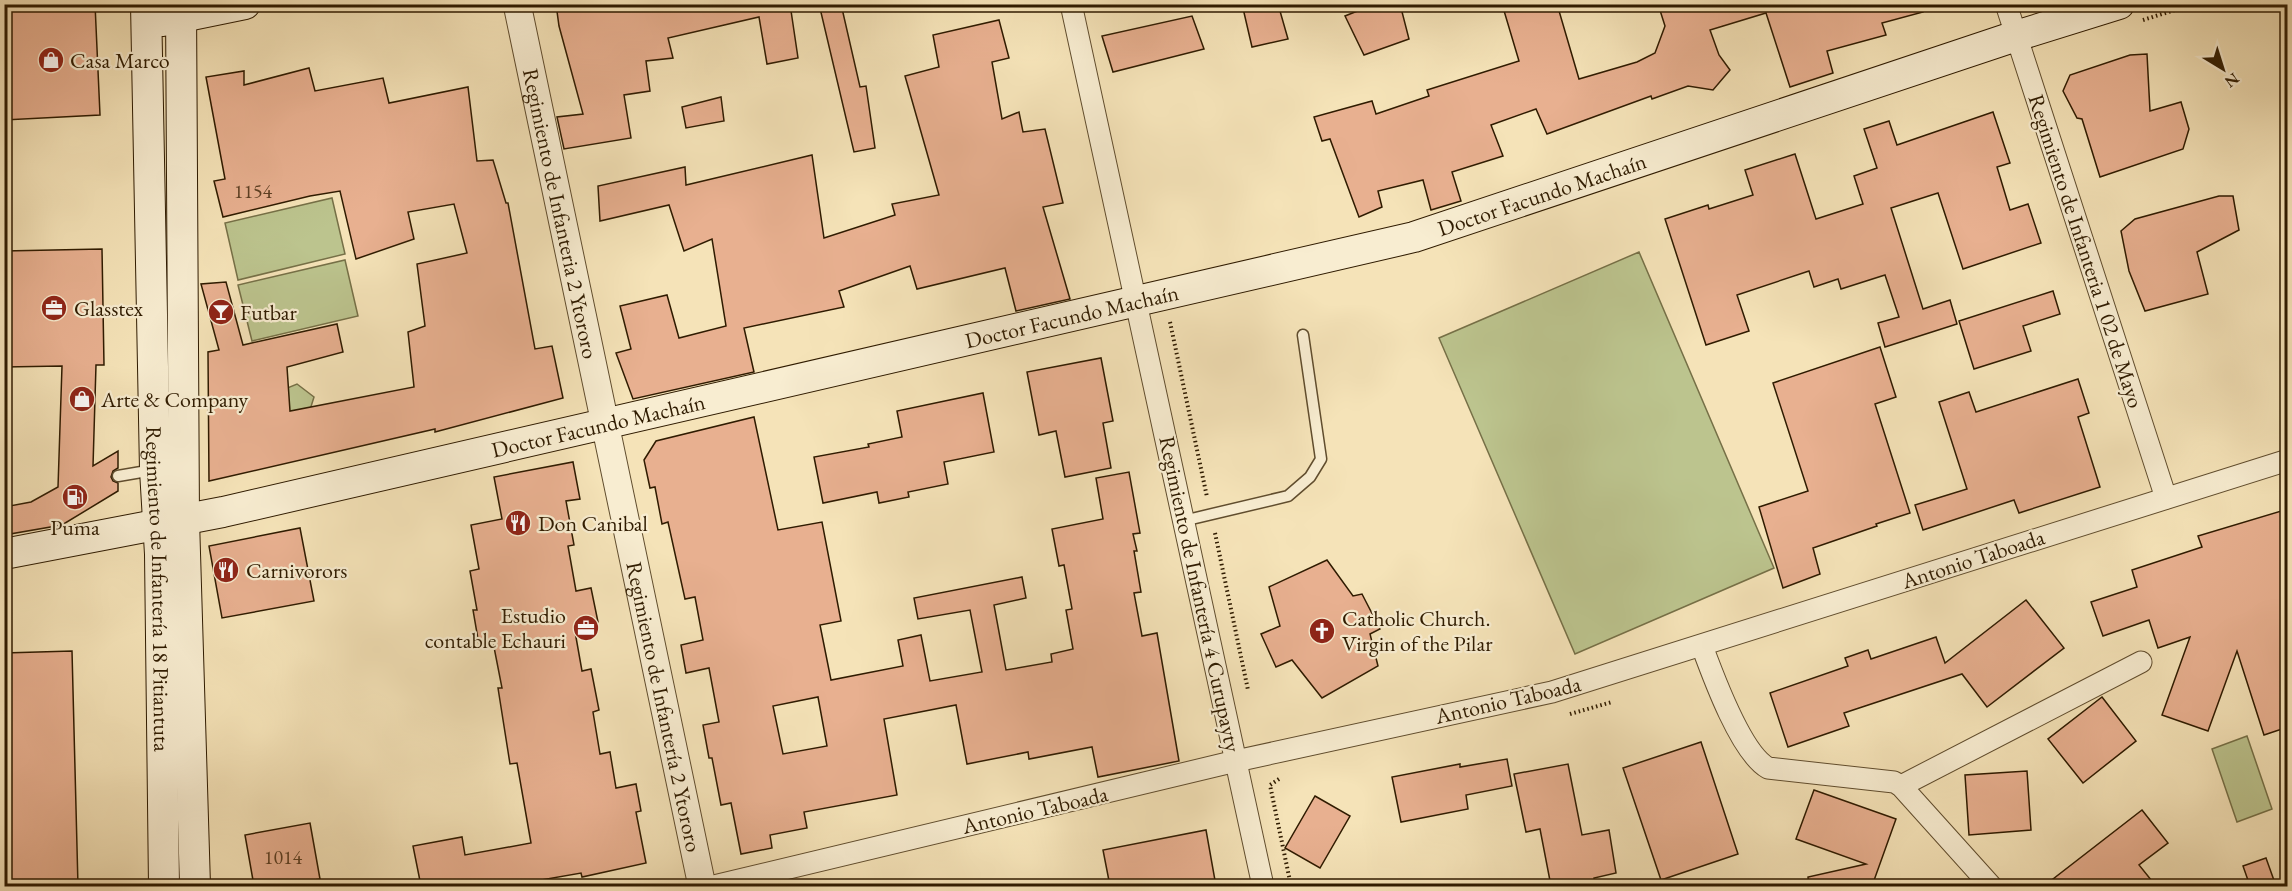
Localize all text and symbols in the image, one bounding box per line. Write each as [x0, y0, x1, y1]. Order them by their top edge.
north arrow [2193, 39, 2253, 99]
shop icon: Casa Marco [36, 45, 66, 75]
place label: Casa Marco [70, 46, 170, 75]
street label: Regimiento de Infanteria 2 Ytororo [516, 66, 606, 361]
text: N [2220, 68, 2243, 93]
street label: Regimiento de Infanteria 1 02 de Mayo [2022, 91, 2151, 412]
street label: Doctor Facundo Machaín [1434, 146, 1650, 243]
house number: 1154 [234, 178, 273, 204]
street label: Doctor Facundo Machaín [962, 277, 1182, 355]
office icon: Glasstex [39, 293, 69, 323]
place label: Glasstex [74, 294, 143, 323]
bar icon: Futbar [206, 297, 236, 327]
place label: Futbar [240, 298, 297, 327]
shop icon: Arte & Company [67, 384, 97, 414]
place label: Arte & Company [100, 385, 249, 414]
street label: Doctor Facundo Machaín [489, 387, 708, 464]
street label: Regimiento de Infantería 18 Pitiantuta [140, 426, 177, 752]
street label: Regimiento de Infantería 4 Curupayty [1152, 433, 1248, 755]
fuel station icon: Puma [60, 482, 90, 512]
restaurant icon: Don Canibal [503, 508, 533, 538]
place label: Don Canibal [538, 509, 648, 538]
place label: Puma [50, 513, 100, 542]
street label: Antonio Taboada [1897, 522, 2048, 596]
restaurant icon: Carnivorors [211, 555, 241, 585]
place label: Carnivorors [246, 556, 347, 585]
street label: Regimiento de Infantería 2 Ytororo [620, 559, 709, 855]
place label: Estudio contable Echauri [425, 601, 566, 655]
place label: Catholic Church. Virgin of the Pilar [1342, 604, 1493, 658]
office icon: Estudio contable Echauri [571, 613, 601, 643]
church icon: Catholic Church. Virgin of the Pilar [1307, 616, 1337, 646]
street label: Antonio Taboada [1431, 669, 1584, 731]
street label: Antonio Taboada [958, 779, 1111, 841]
house number: 1014 [264, 844, 303, 870]

